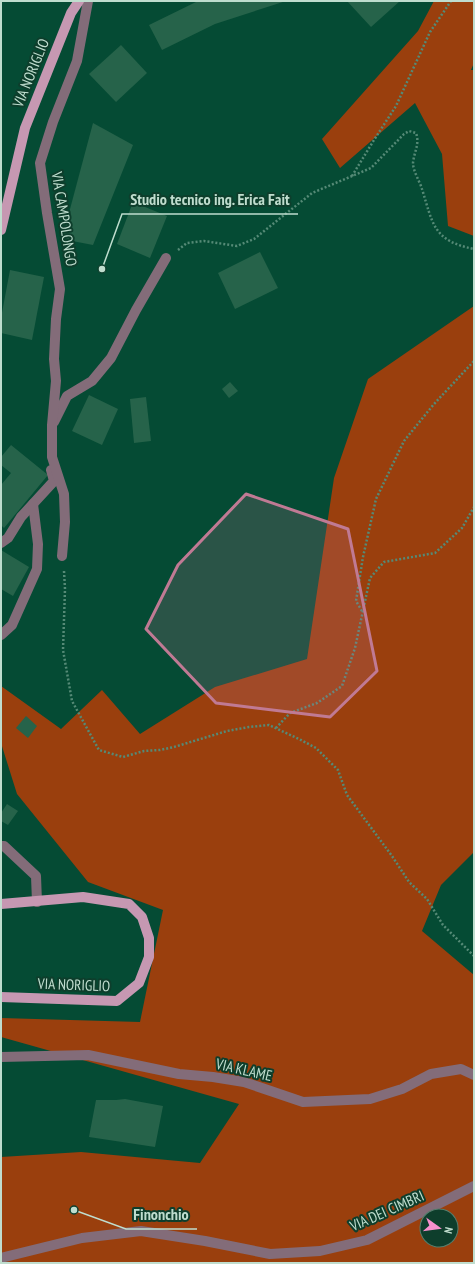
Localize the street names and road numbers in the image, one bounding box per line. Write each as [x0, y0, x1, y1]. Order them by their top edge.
street label: VIA NORIGLIO [8, 36, 53, 111]
street label: VIA CAMPOLONGO [47, 169, 81, 268]
street label: VIA NORIGLIO [36, 974, 111, 995]
street label: VIA KLAME [213, 1054, 274, 1085]
street label: VIA DEI CIMBRI [346, 1186, 427, 1236]

